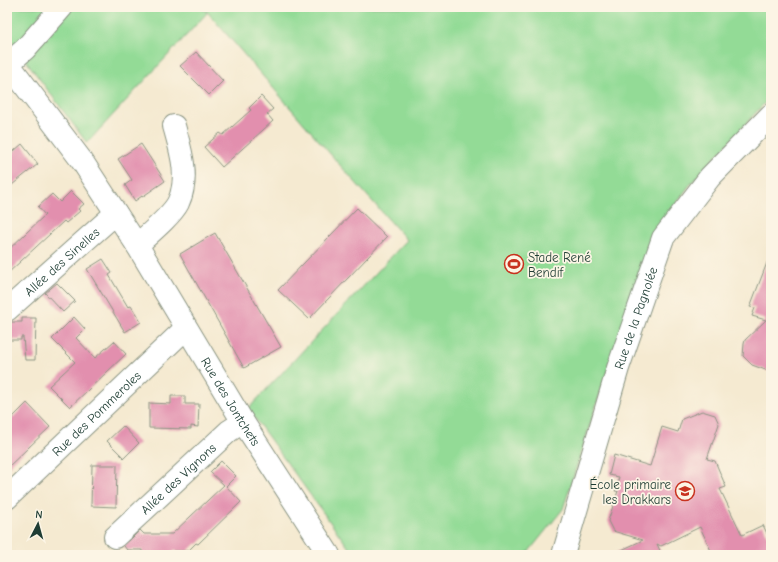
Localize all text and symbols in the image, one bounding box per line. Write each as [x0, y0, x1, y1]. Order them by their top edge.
street label: Allée des Sinelles [21, 225, 102, 299]
place label: Stade René Bendif [528, 250, 591, 280]
sports icon: Stade René Bendif [503, 253, 525, 275]
street label: Rue de la Pagnolée [611, 264, 661, 371]
street label: Rue des Jontchets [198, 355, 263, 449]
street label: Rue des Pommeroles [49, 368, 144, 459]
street label: Allée des Vignons [138, 440, 219, 517]
place label: École primaire les Drakkars [589, 476, 671, 507]
school or university icon: École primaire les Drakkars [674, 480, 696, 502]
north arrow [18, 504, 58, 544]
text: N [35, 508, 43, 521]

